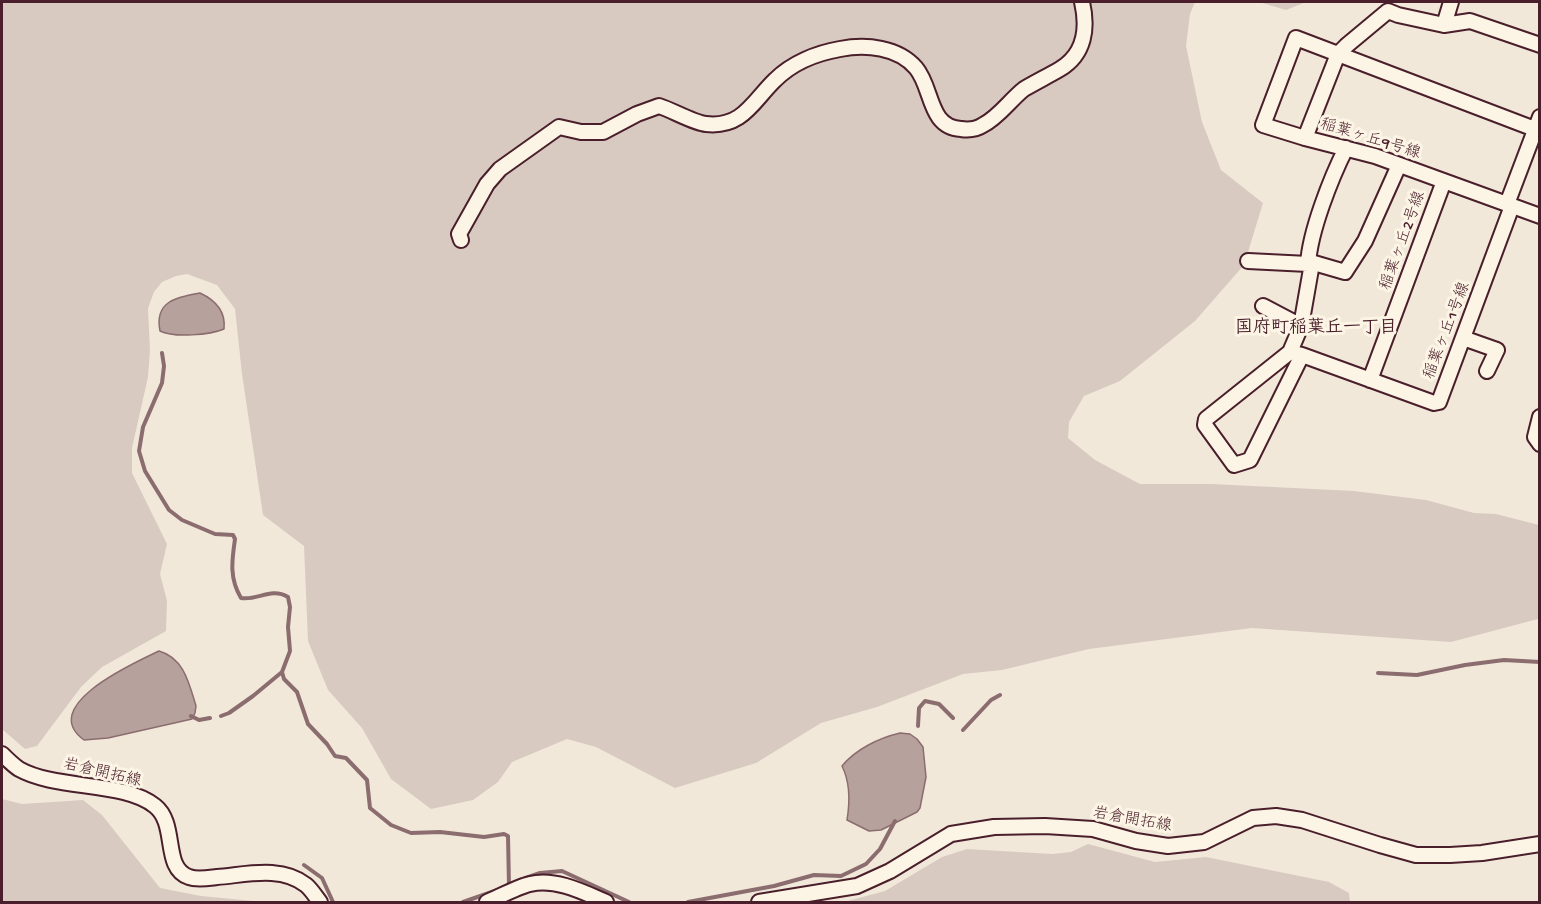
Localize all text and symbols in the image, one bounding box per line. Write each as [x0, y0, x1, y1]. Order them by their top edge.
street label: 稲葉ヶ丘9号線 [1317, 116, 1423, 164]
street label: 稲葉ヶ丘2号線 [1377, 189, 1431, 293]
street label: 稲葉ヶ丘1号線 [1421, 280, 1475, 382]
district label: 国府町稲葉丘一丁目 [1235, 318, 1397, 340]
street label: 岩倉開拓線 [61, 756, 143, 792]
street label: 岩倉開拓線 [1091, 805, 1173, 837]

